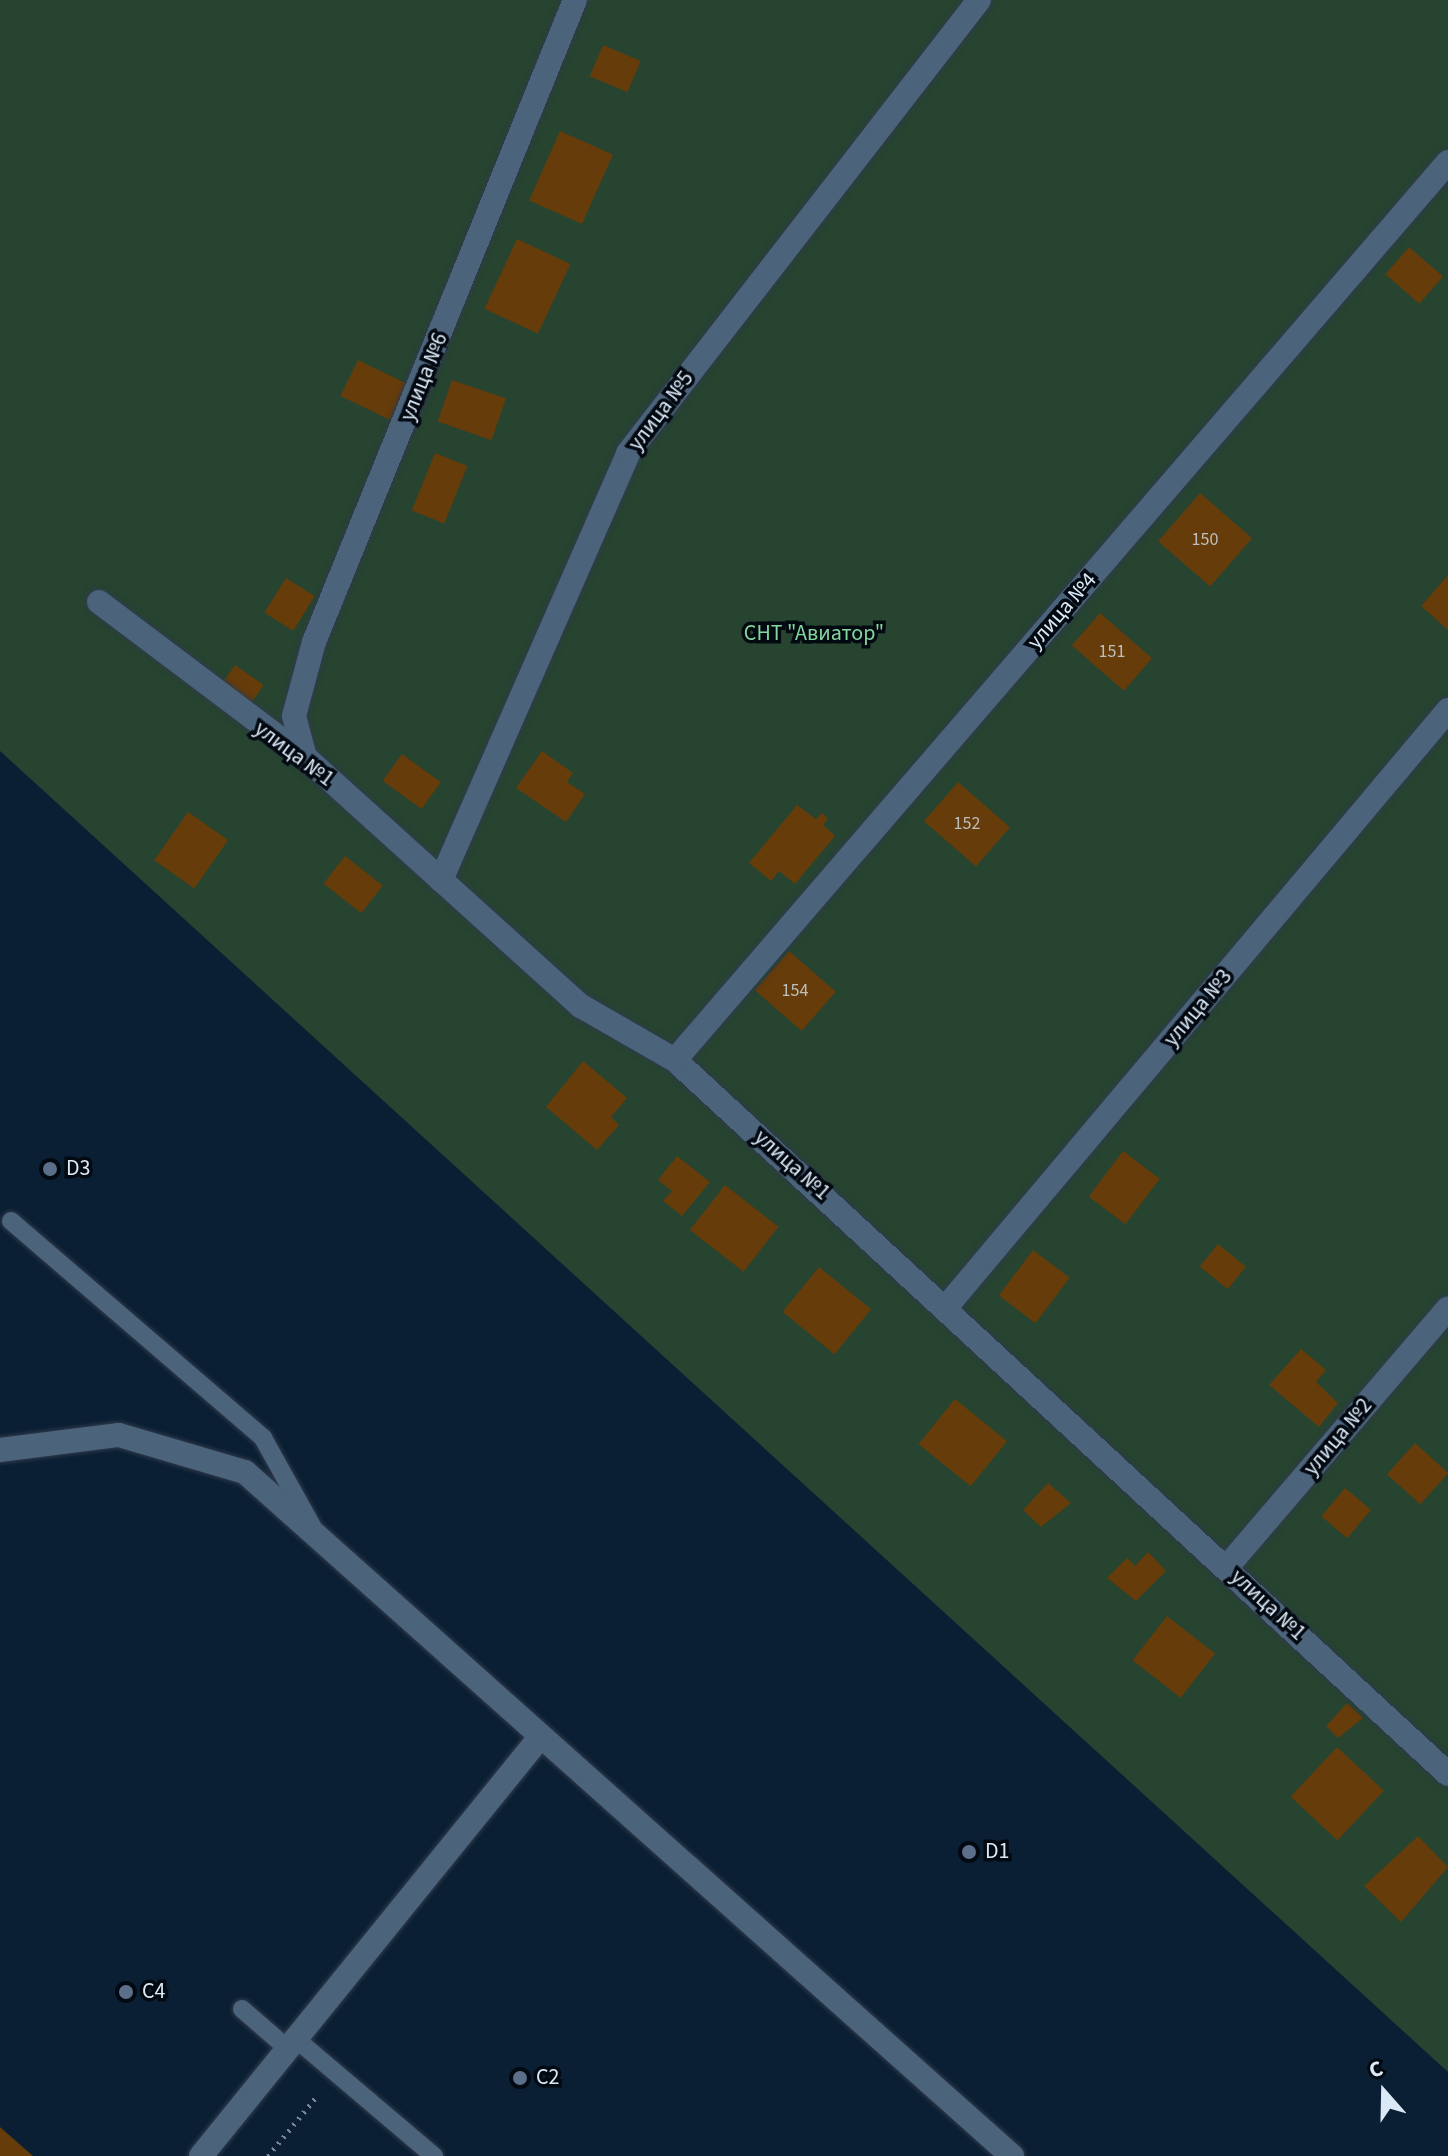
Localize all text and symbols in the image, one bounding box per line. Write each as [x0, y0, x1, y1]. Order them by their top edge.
street label: улица №6 [394, 329, 454, 425]
street label: улица №5 [623, 366, 699, 456]
house number: 150 [1192, 529, 1218, 551]
street label: улица №4 [1022, 567, 1102, 655]
park label: СНТ "Авиатор" [744, 621, 884, 647]
house number: 151 [1099, 641, 1125, 663]
street label: улица №1 [249, 716, 339, 792]
house number: 152 [954, 813, 980, 835]
street label: улица №3 [1158, 964, 1238, 1052]
house number: 154 [782, 980, 808, 1002]
street label: улица №1 [749, 1124, 835, 1206]
place label: D3 [66, 1156, 90, 1182]
marker: D3 [41, 1160, 59, 1178]
street label: улица №2 [1298, 1393, 1378, 1481]
street label: улица №1 [1225, 1564, 1311, 1646]
place label: D1 [985, 1839, 1009, 1865]
marker: D1 [960, 1843, 978, 1861]
place label: C4 [142, 1979, 165, 2005]
marker: C4 [117, 1983, 135, 2001]
north arrow [1344, 2052, 1424, 2132]
text: С [1364, 2052, 1387, 2087]
place label: C2 [536, 2065, 559, 2091]
marker: C2 [511, 2069, 529, 2087]

